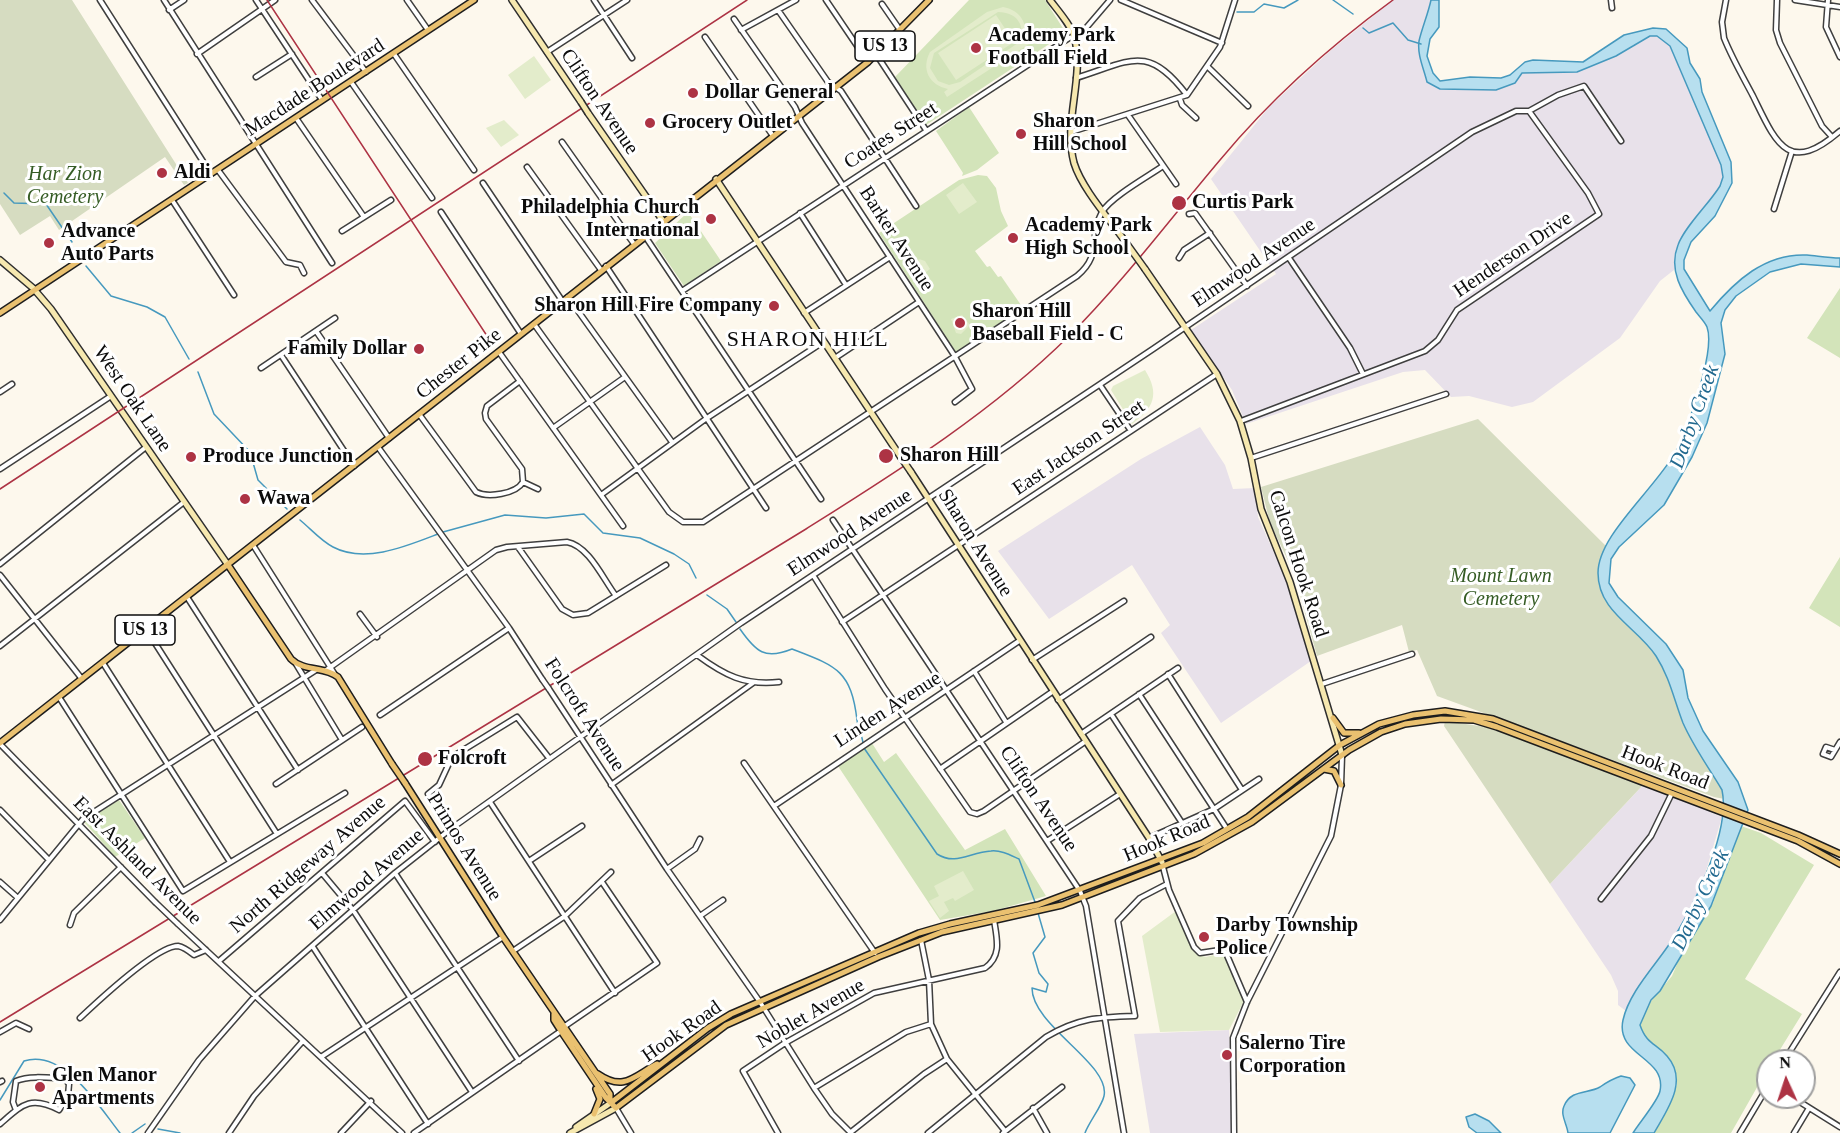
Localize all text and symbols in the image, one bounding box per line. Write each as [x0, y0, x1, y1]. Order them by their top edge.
place label: Academy Park Football Field [988, 24, 1115, 71]
road number: US 13 [855, 31, 915, 61]
street label: Macdade Boulevard [241, 34, 389, 142]
marker: Academy Park Football Field [969, 41, 983, 55]
street label: Clifton Avenue [555, 45, 643, 159]
place label: Dollar General [705, 81, 833, 105]
marker: Dollar General [686, 86, 700, 100]
street label: Coates Street [840, 97, 942, 175]
place label: Sharon Hill School [1033, 110, 1127, 157]
place label: Grocery Outlet [662, 111, 792, 135]
marker: Grocery Outlet [643, 116, 657, 130]
marker: Sharon Hill School [1014, 127, 1028, 141]
place label: Aldi [174, 161, 211, 185]
park label: Har Zion Cemetery [27, 163, 103, 210]
marker: Aldi [155, 166, 169, 180]
street label: Barker Avenue [853, 182, 939, 296]
place label: Curtis Park [1192, 191, 1294, 215]
marker: Curtis Park [1170, 194, 1188, 212]
place label: Philadelphia Church International [521, 196, 699, 243]
street label: Henderson Drive [1449, 207, 1577, 303]
marker: Philadelphia Church International [704, 212, 718, 226]
street label: Elmwood Avenue [1188, 213, 1320, 313]
place label: Academy Park High School [1025, 214, 1152, 261]
place label: Advance Auto Parts [61, 220, 154, 267]
marker: Academy Park High School [1006, 231, 1020, 245]
marker: Advance Auto Parts [42, 236, 56, 250]
place label: Sharon Hill Fire Company [534, 294, 762, 318]
marker: Sharon Hill Fire Company [767, 299, 781, 313]
place label: Sharon Hill Baseball Field - C [972, 300, 1124, 347]
marker: Sharon Hill Baseball Field - C [953, 316, 967, 330]
street label: Chester Pike [412, 323, 506, 405]
district label: SHARON HILL [727, 327, 889, 353]
place label: Family Dollar [288, 337, 407, 361]
street label: West Oak Lane [88, 341, 176, 457]
marker: Family Dollar [412, 342, 426, 356]
water label: Darby Creek [1665, 362, 1725, 472]
street label: East Jackson Street [1008, 395, 1150, 501]
place label: Sharon Hill [900, 444, 999, 468]
place label: Produce Junction [203, 445, 353, 469]
marker: Sharon Hill [877, 447, 895, 465]
marker: Produce Junction [184, 450, 198, 464]
street label: Elmwood Avenue [783, 484, 917, 582]
street label: Sharon Avenue [932, 485, 1018, 601]
place label: Wawa [257, 487, 310, 511]
street label: Calcon Hook Road [1263, 487, 1333, 641]
marker: Wawa [238, 492, 252, 506]
park label: Mount Lawn Cemetery [1450, 565, 1552, 612]
road number: US 13 [115, 615, 175, 645]
street label: Folcroft Avenue [538, 654, 630, 776]
street label: Linden Avenue [830, 667, 946, 753]
street label: Hook Road [1618, 740, 1712, 796]
street label: Clifton Avenue [994, 742, 1082, 856]
place label: Folcroft [438, 747, 506, 771]
marker: Folcroft [416, 750, 434, 768]
street label: Primos Avenue [421, 789, 507, 905]
street label: North Ridgeway Avenue [225, 791, 391, 939]
street label: East Ashland Avenue [68, 792, 206, 930]
street label: Hook Road [1120, 810, 1214, 868]
street label: Elmwood Avenue [305, 824, 429, 936]
water label: Darby Creek [1667, 846, 1735, 954]
place label: Darby Township Police [1216, 914, 1358, 961]
marker: Darby Township Police [1197, 930, 1211, 944]
street label: Noblet Avenue [753, 974, 869, 1054]
street label: Hook Road [638, 996, 726, 1068]
place label: Salerno Tire Corporation [1239, 1032, 1346, 1079]
marker: Salerno Tire Corporation [1220, 1048, 1234, 1062]
north arrow [1756, 1049, 1816, 1109]
text: N [1779, 1054, 1791, 1071]
place label: Glen Manor Apartments [52, 1064, 157, 1111]
marker: Glen Manor Apartments [33, 1080, 47, 1094]

